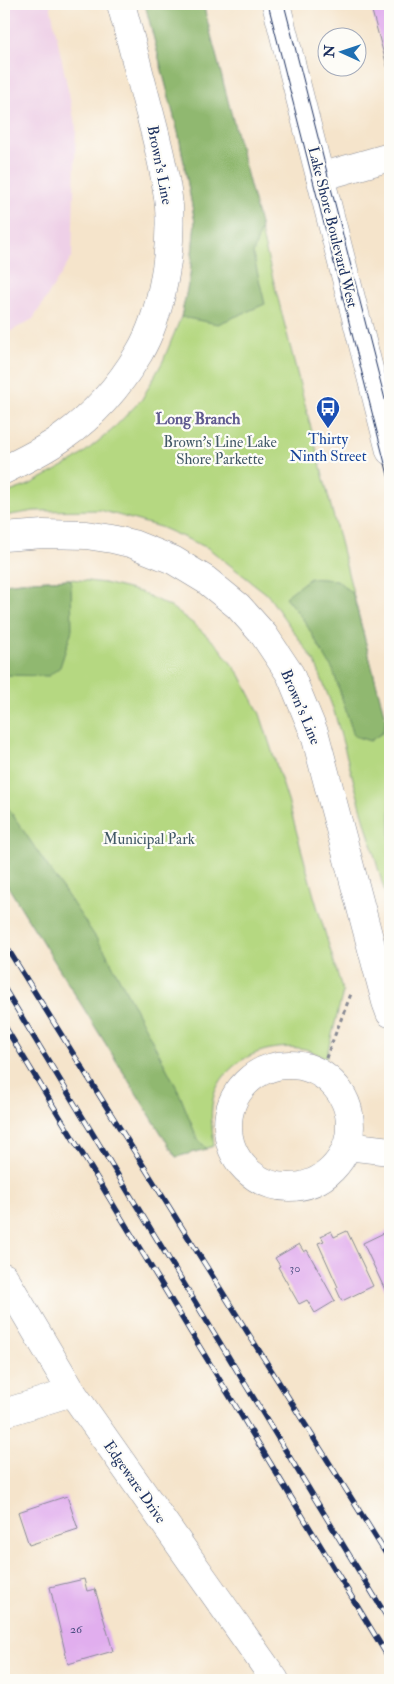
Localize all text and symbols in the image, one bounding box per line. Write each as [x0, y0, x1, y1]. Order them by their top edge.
north arrow [316, 28, 366, 78]
text: N [321, 44, 338, 59]
street label: Brown's Line [143, 124, 176, 206]
street label: Lake Shore Boulevard West [303, 145, 362, 310]
bus stop icon: Thirty Ninth Street [315, 395, 341, 429]
district label: Long Branch [156, 409, 241, 430]
place label: Thirty Ninth Street [290, 430, 367, 466]
park label: Brown's Line Lake Shore Parkette [163, 433, 277, 469]
street label: Brown's Line [276, 667, 325, 748]
park label: Municipal Park [103, 830, 195, 850]
house number: 30 [290, 1261, 300, 1276]
street label: Edgeware Drive [99, 1437, 170, 1527]
house number: 26 [70, 1622, 83, 1637]

